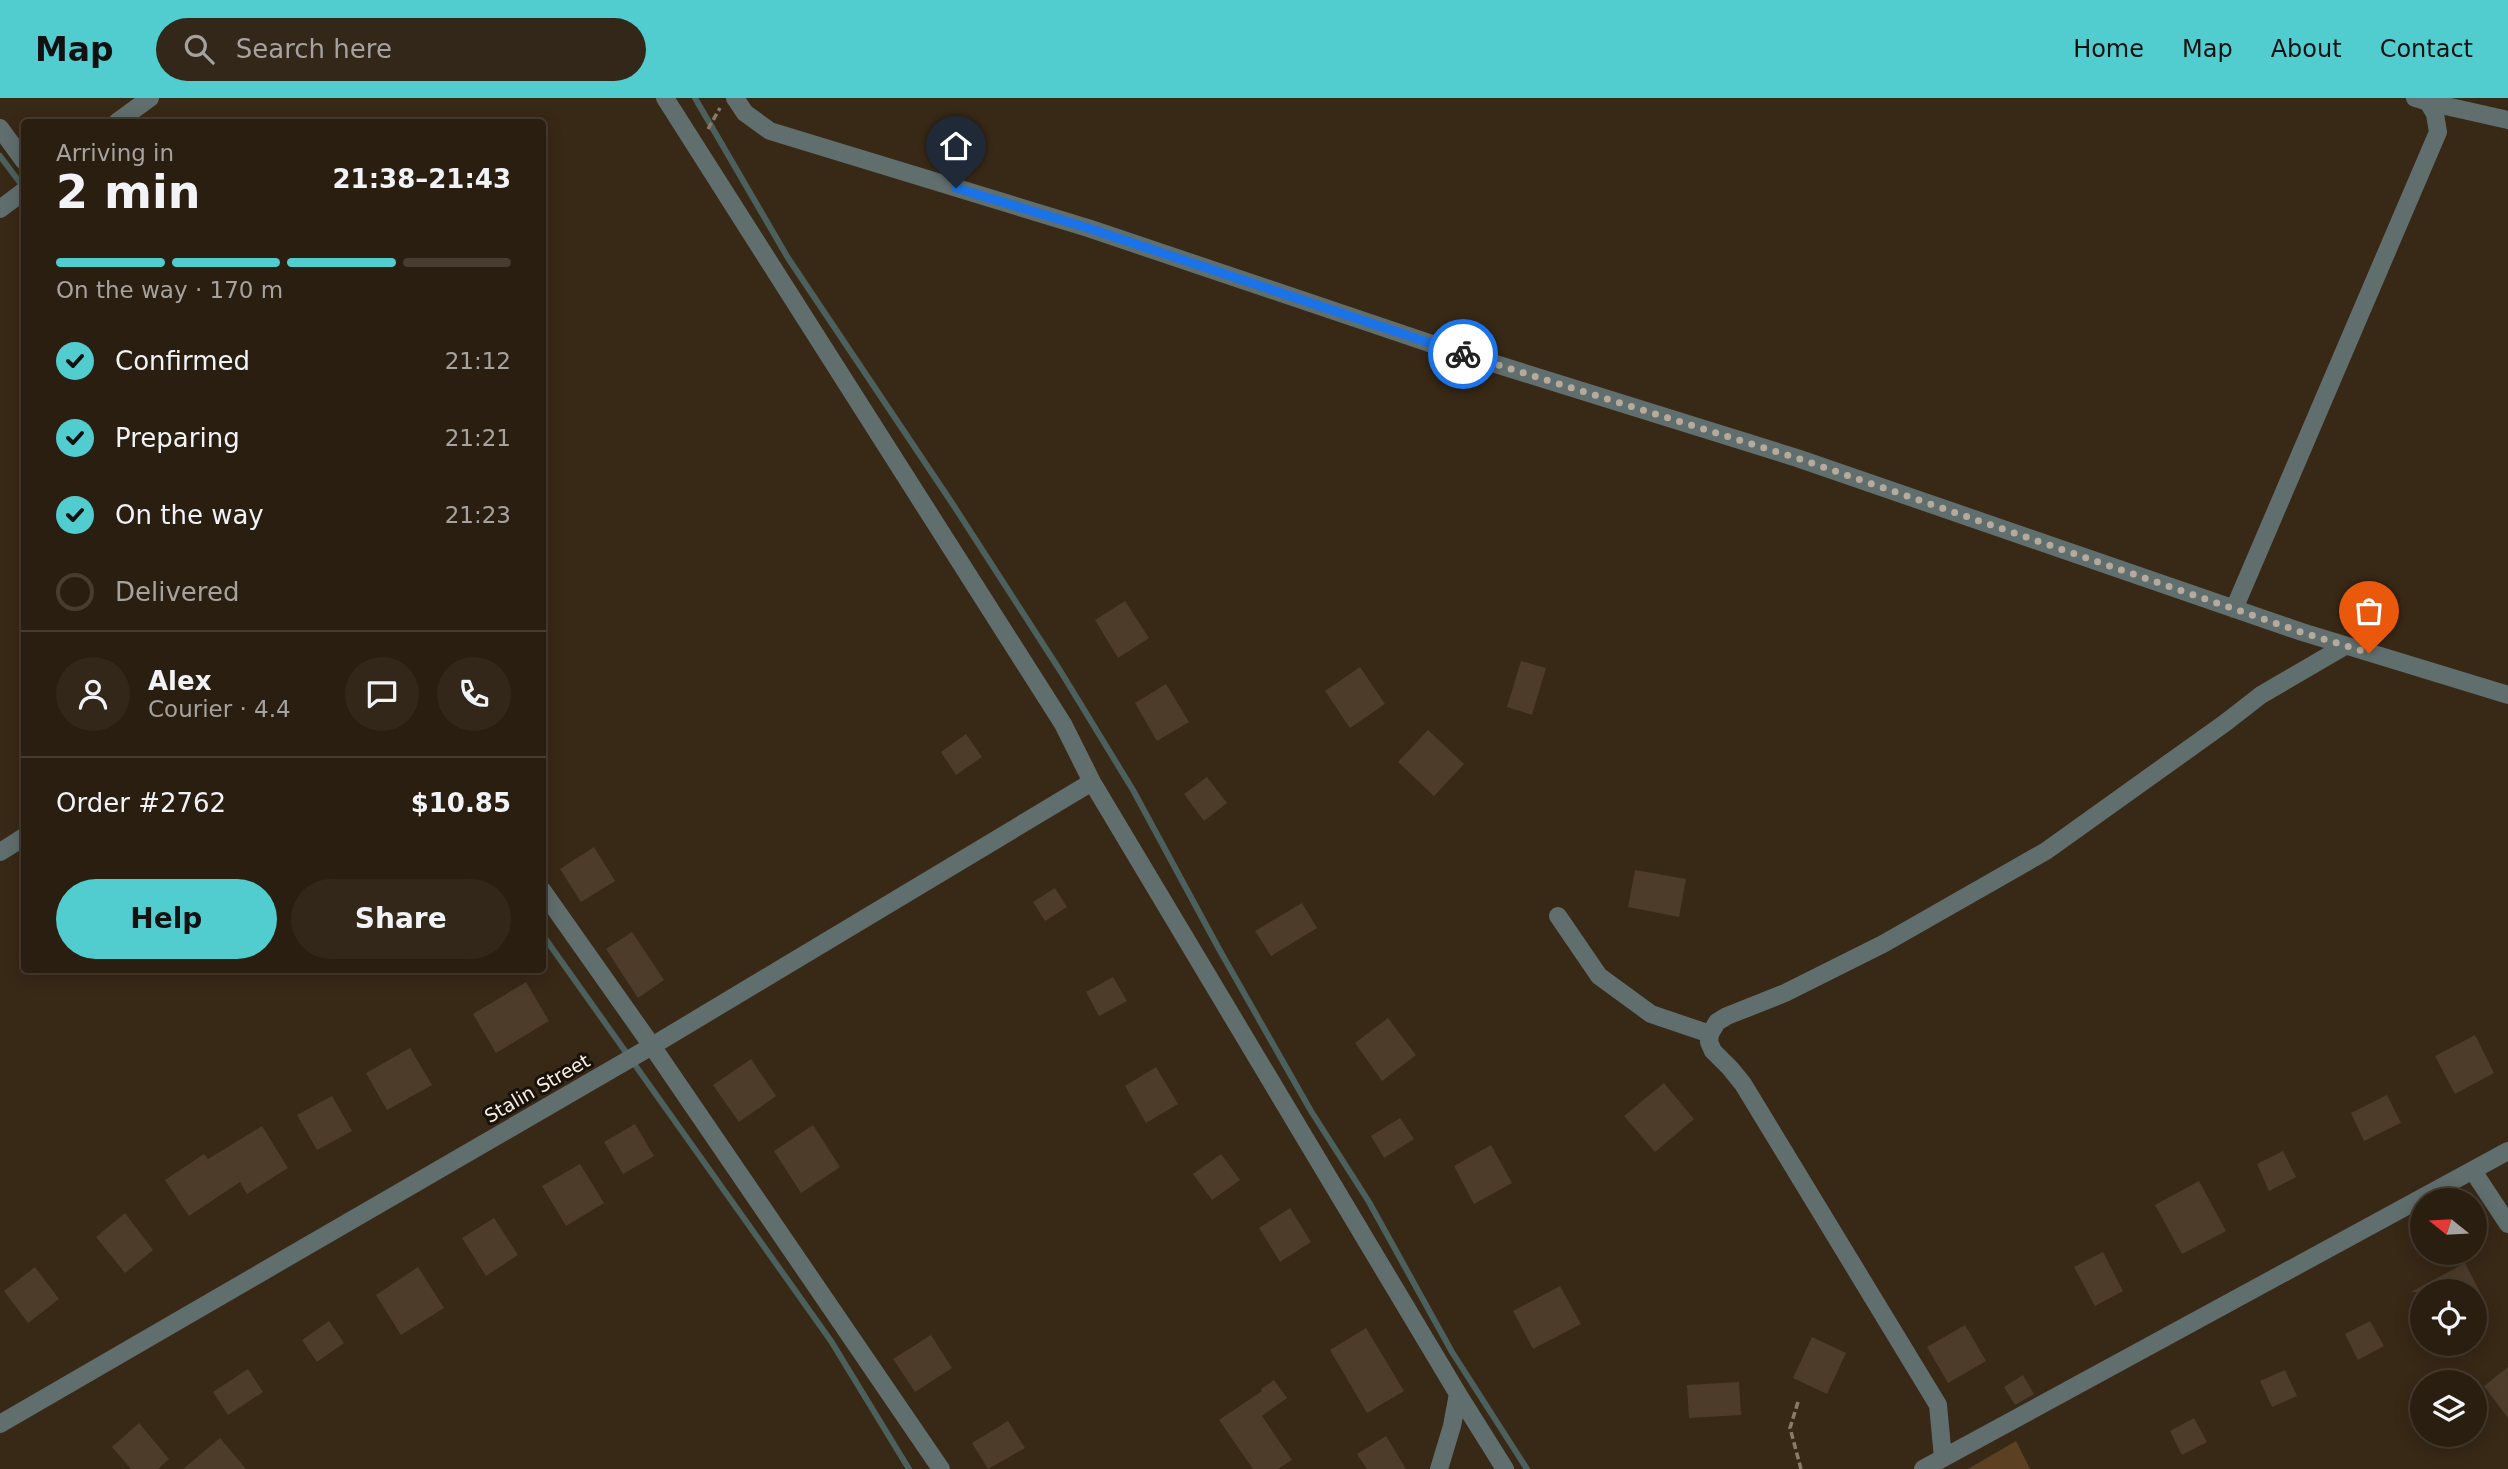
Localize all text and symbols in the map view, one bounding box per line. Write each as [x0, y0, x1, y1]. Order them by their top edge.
search box [156, 18, 646, 81]
text: Map [35, 30, 114, 69]
icon: search [180, 30, 218, 68]
text: Search here [236, 34, 392, 64]
text: Home [2073, 35, 2144, 63]
text: Map [2182, 35, 2233, 63]
text: About [2271, 35, 2342, 63]
text: Contact [2380, 35, 2473, 63]
pin [926, 116, 986, 188]
icon: home [937, 127, 975, 165]
text: Arriving in [56, 140, 174, 166]
text: 21:38–21:43 [332, 164, 511, 194]
text: 2 min [56, 165, 200, 219]
text: On the way · 170 m [56, 277, 283, 303]
courier [1428, 319, 1498, 389]
icon: bike [1444, 335, 1482, 373]
icon: check [56, 342, 94, 380]
text: Confirmed [115, 346, 250, 376]
text: 21:12 [445, 348, 511, 374]
icon: check [56, 419, 94, 457]
text: Preparing [115, 423, 240, 453]
text: 21:21 [445, 425, 511, 451]
icon: check [56, 496, 94, 534]
text: On the way [115, 500, 264, 530]
text: 21:23 [445, 502, 511, 528]
text: Delivered [115, 577, 239, 607]
pin [2339, 581, 2399, 653]
icon: bag [2350, 592, 2388, 630]
button: person [56, 657, 130, 731]
button: chat [345, 657, 419, 731]
button: phone [437, 657, 511, 731]
text: Alex [148, 666, 211, 696]
text: Courier · 4.4 [148, 696, 291, 722]
text: Order #2762 [56, 788, 226, 818]
text: $10.85 [411, 788, 511, 818]
button: Help [56, 879, 277, 959]
button: Share [291, 879, 511, 959]
street label: Stalin Street [481, 1049, 593, 1127]
north arrow [2410, 1188, 2487, 1265]
map controls [2410, 1188, 2487, 1447]
button: locate [2410, 1279, 2487, 1356]
button: layers [2410, 1370, 2487, 1447]

